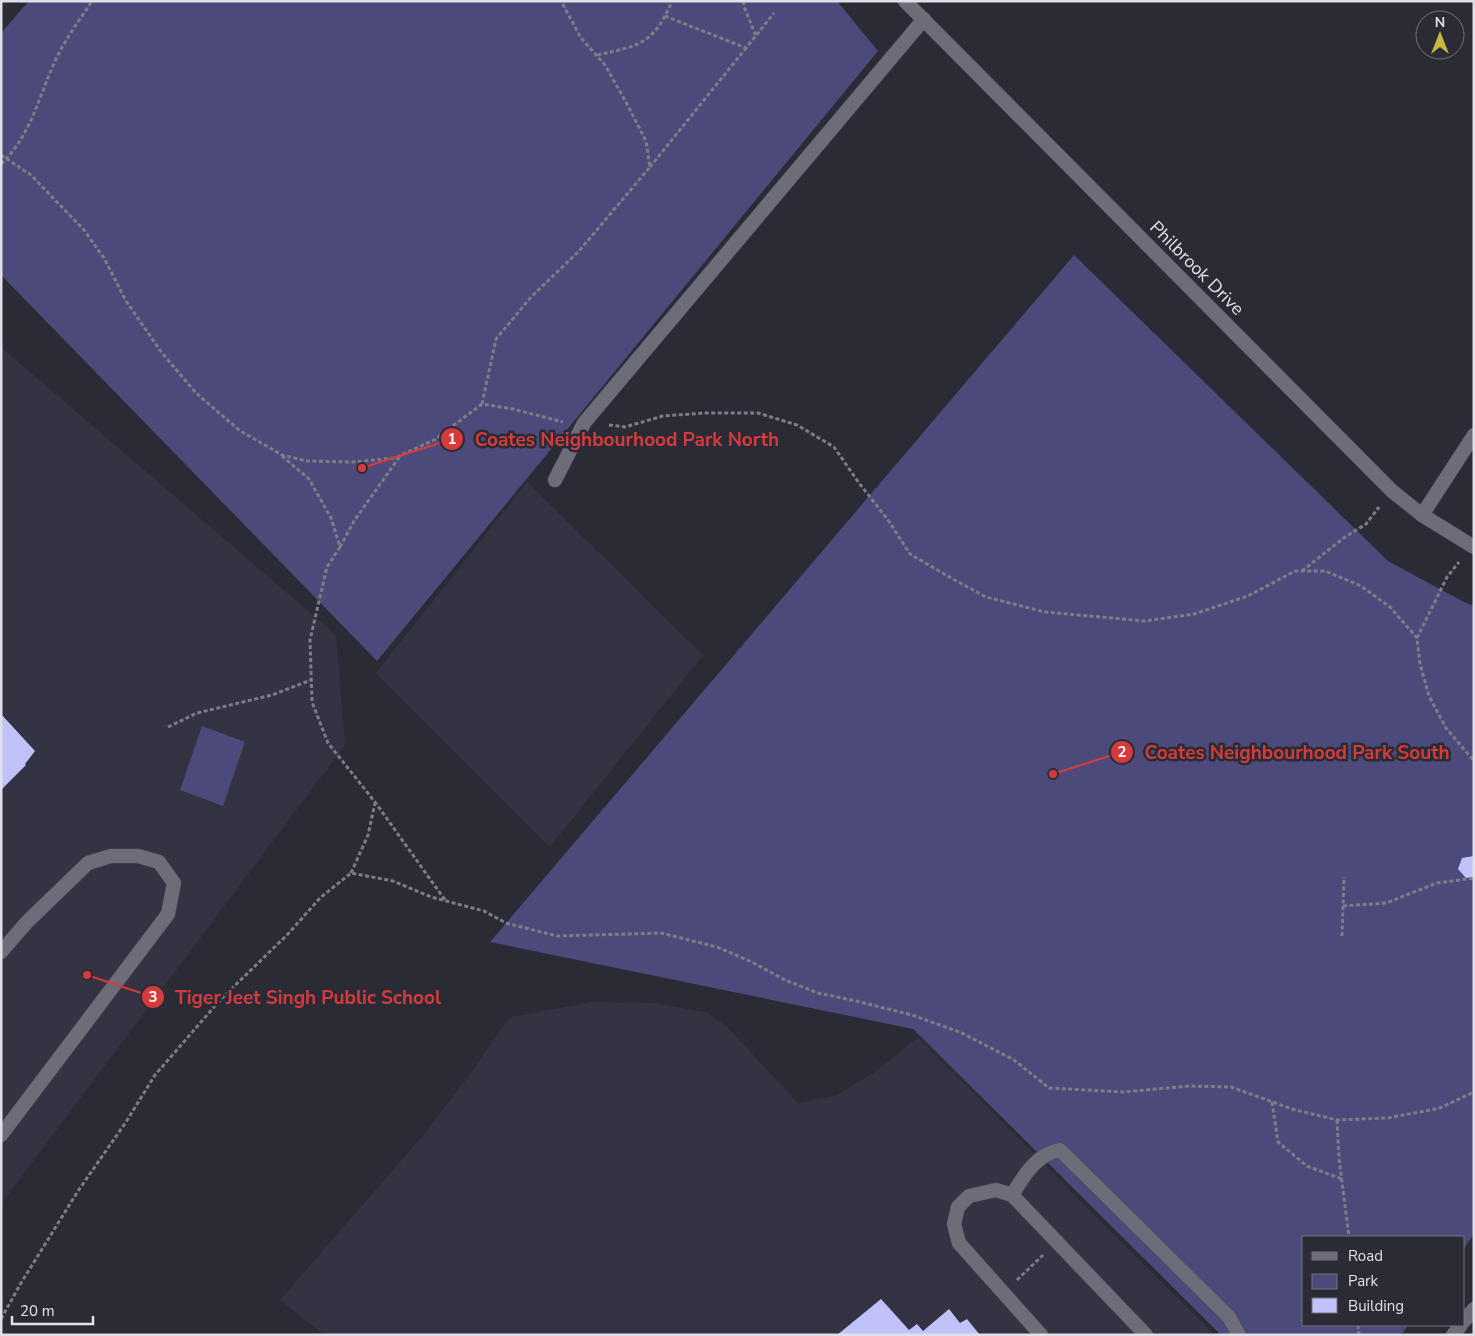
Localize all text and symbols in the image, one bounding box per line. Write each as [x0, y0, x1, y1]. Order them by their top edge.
north arrow [1415, 10, 1465, 60]
text: N [1435, 13, 1445, 32]
street label: Philbrook Drive [1145, 216, 1249, 320]
callout: Coates Neighbourhood Park North [440, 422, 789, 456]
text: Coates Neighbourhood Park North [475, 427, 779, 453]
text: 1 [447, 429, 457, 449]
callout: Coates Neighbourhood Park South [1109, 735, 1460, 769]
text: Coates Neighbourhood Park South [1144, 740, 1450, 766]
text: 2 [1117, 742, 1127, 762]
callout: Tiger Jeet Singh Public School [140, 980, 451, 1014]
text: Tiger Jeet Singh Public School [175, 985, 441, 1011]
text: 3 [148, 987, 158, 1007]
legend [1302, 1236, 1465, 1326]
text: Road [1348, 1246, 1383, 1266]
text: Park [1348, 1271, 1378, 1291]
scale bar [12, 1294, 94, 1326]
text: Building [1348, 1296, 1404, 1316]
text: 20 m [20, 1301, 55, 1321]

